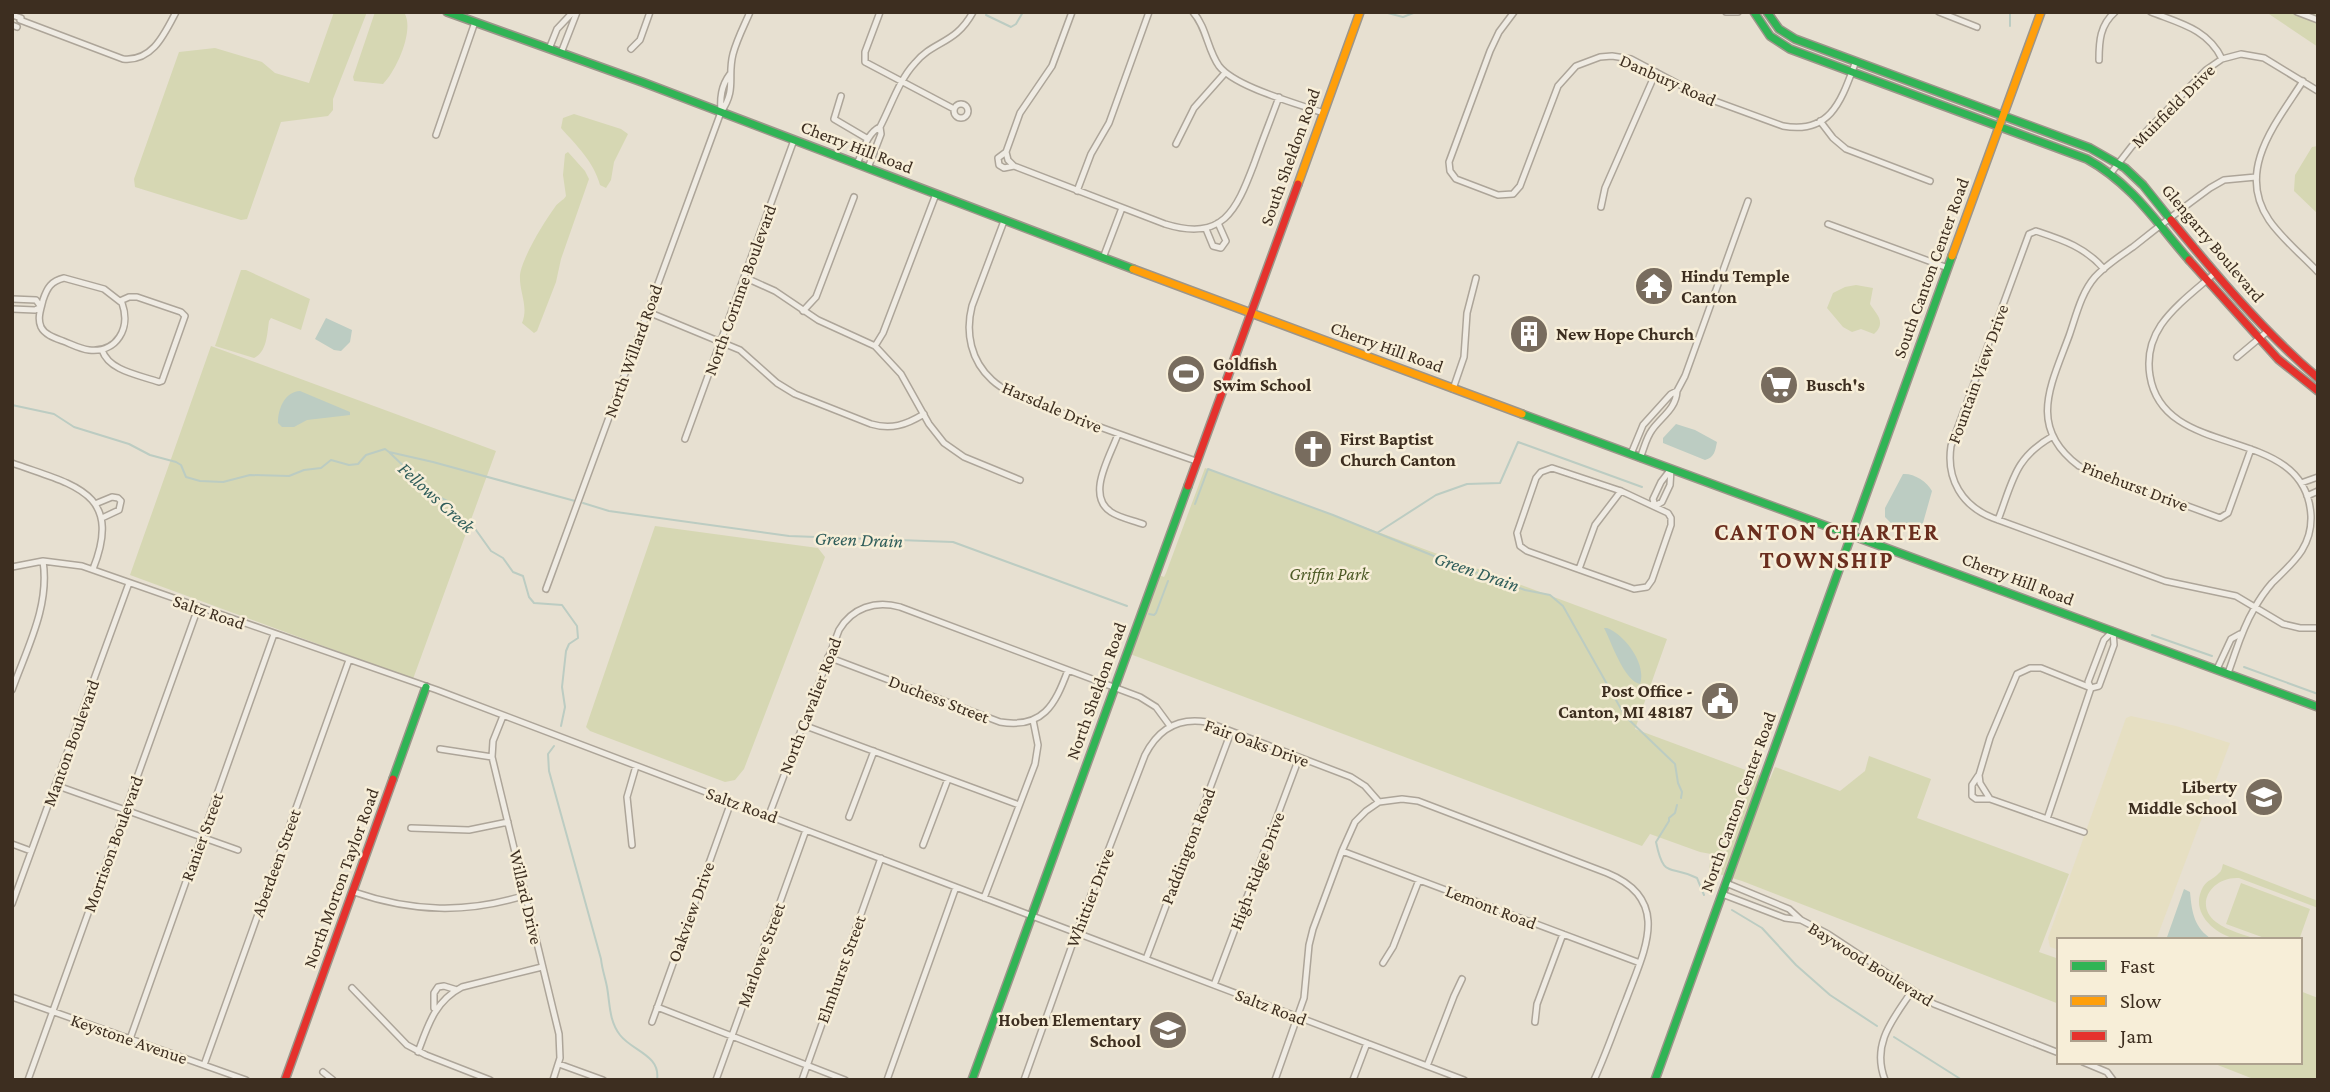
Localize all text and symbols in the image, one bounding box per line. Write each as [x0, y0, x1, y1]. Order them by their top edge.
street label: Danbury Road [1617, 50, 1720, 110]
street label: Muirfield Drive [2127, 60, 2219, 152]
street label: South Sheldon Road [1256, 85, 1324, 228]
street label: Cherry Hill Road [798, 116, 916, 178]
street label: South Canton Center Road [1889, 175, 1973, 361]
street label: Glengarry Boulevard [2158, 180, 2269, 307]
street label: North Corinne Boulevard [700, 201, 780, 378]
temple icon: Hindu Temple Canton [1633, 265, 1675, 307]
place label: Hindu Temple Canton [1681, 266, 1790, 307]
street label: North Willard Road [600, 281, 667, 420]
street label: Fountain View Drive [1943, 301, 2013, 446]
building icon: New Hope Church [1508, 313, 1550, 355]
street label: Cherry Hill Road [1328, 317, 1447, 377]
place label: New Hope Church [1556, 324, 1695, 344]
sports icon: Goldfish Swim School [1165, 353, 1207, 395]
place label: Goldfish Swim School [1213, 354, 1311, 395]
supermarket icon: Busch's [1758, 364, 1800, 406]
place label: Busch's [1806, 375, 1865, 395]
street label: Harsdale Drive [999, 377, 1105, 437]
church icon: First Baptist Church Canton [1292, 428, 1334, 470]
place label: First Baptist Church Canton [1340, 429, 1457, 470]
street label: Pinehurst Drive [2079, 457, 2191, 516]
water label: Fellows Creek [394, 458, 480, 538]
district label: CANTON CHARTER TOWNSHIP [1714, 518, 1940, 573]
water label: Green Drain [814, 527, 904, 552]
water label: Green Drain [1432, 547, 1522, 596]
street label: Cherry Hill Road [1959, 548, 2077, 610]
park label: Griffin Park [1289, 564, 1370, 584]
street label: Saltz Road [170, 590, 248, 634]
street label: North Sheldon Road [1062, 619, 1130, 762]
street label: North Cavalier Road [775, 634, 845, 777]
street label: Duchess Street [886, 671, 993, 728]
street label: Manton Boulevard [39, 676, 103, 809]
public building icon: Post Office - Canton, MI 48187 [1699, 680, 1741, 722]
place label: Post Office - Canton, MI 48187 [1558, 681, 1693, 722]
street label: North Canton Center Road [1696, 709, 1780, 895]
street label: Fair Oaks Drive [1202, 715, 1312, 771]
street label: Morrison Boulevard [79, 773, 147, 915]
school or university icon: Liberty Middle School [2243, 776, 2285, 818]
place label: Liberty Middle School [2128, 777, 2237, 818]
street label: Saltz Road [703, 783, 781, 827]
street label: Paddington Road [1157, 784, 1220, 907]
street label: North Morton Taylor Road [299, 785, 383, 971]
street label: Ranier Street [177, 789, 228, 884]
street label: Aberdeen Street [247, 805, 305, 920]
street label: High-Ridge Drive [1225, 809, 1289, 933]
street label: Whittier Drive [1062, 846, 1118, 950]
street label: Willard Drive [505, 848, 547, 946]
street label: Oakview Drive [664, 859, 718, 965]
street label: Lemont Road [1443, 880, 1540, 934]
street label: Marlowe Street [733, 899, 790, 1010]
street label: Elmhurst Street [812, 911, 870, 1026]
street label: Baywood Boulevard [1805, 918, 1937, 1011]
legend [2057, 938, 2302, 1064]
text: Fast [2120, 954, 2156, 978]
street label: Saltz Road [1232, 984, 1310, 1030]
text: Slow [2120, 989, 2162, 1013]
school or university icon: Hoben Elementary School [1147, 1009, 1189, 1051]
street label: Keystone Avenue [68, 1010, 190, 1068]
place label: Hoben Elementary School [998, 1010, 1141, 1051]
text: Jam [2118, 1024, 2153, 1048]

